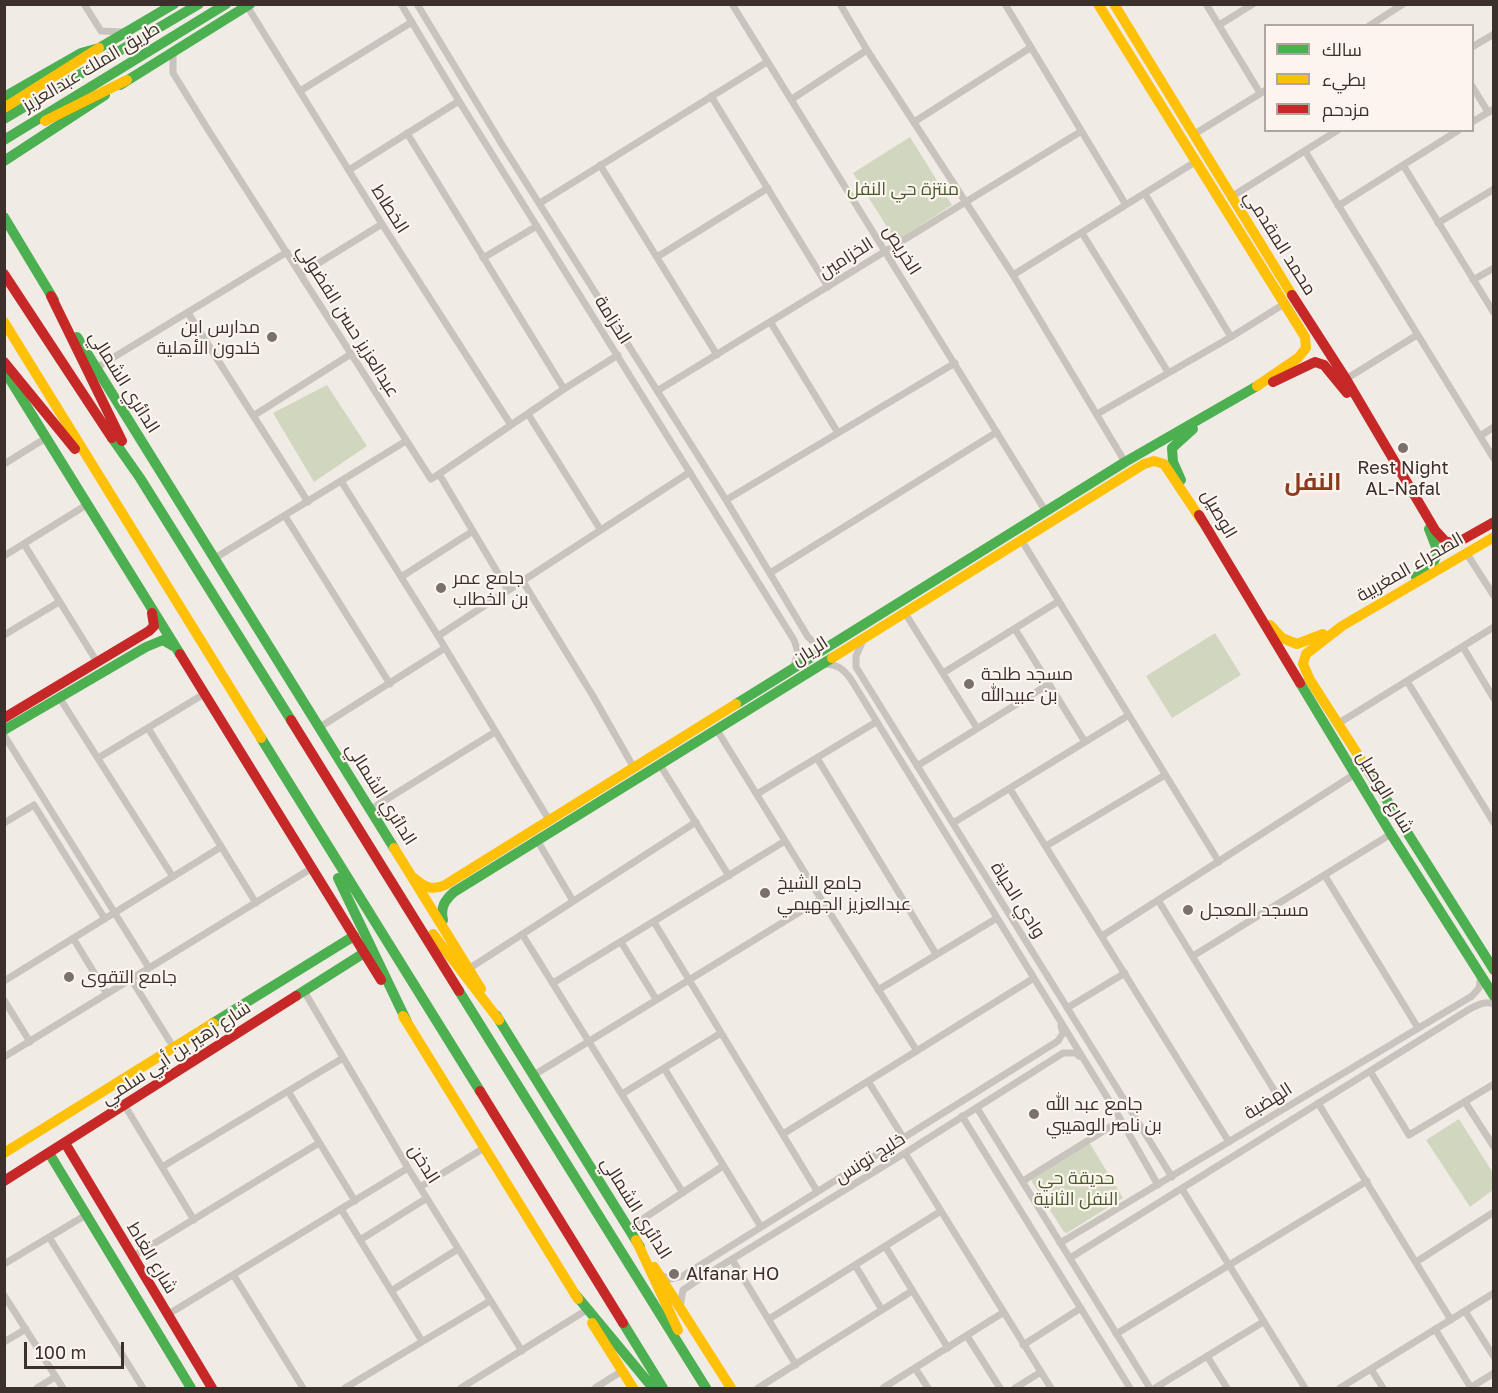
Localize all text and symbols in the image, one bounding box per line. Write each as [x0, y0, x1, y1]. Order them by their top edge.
street label: طريق الملك عبدالعزيز [19, 18, 163, 116]
legend [1264, 24, 1474, 132]
text: سالك [1322, 38, 1362, 60]
text: بطيء [1322, 68, 1366, 90]
text: مزدحم [1322, 98, 1370, 120]
park label: منتزة حي النفل [847, 178, 959, 200]
street label: الخطاط [367, 181, 413, 237]
street label: محمد المقدمي [1239, 187, 1321, 299]
street label: الخريص [878, 221, 926, 279]
street label: الخزامين [815, 233, 877, 283]
street label: عبدالعزيز حسن الفضولي [292, 241, 404, 401]
street label: الخزامة [590, 292, 636, 348]
place label: مدارس ابن خلدون الأهلية [157, 316, 260, 358]
street label: الدائري الشمالي [84, 327, 164, 437]
marker: مدارس ابن خلدون الأهلية [265, 330, 279, 344]
marker: Rest Night AL-Nafal [1396, 441, 1410, 455]
place label: Rest Night AL-Nafal [1357, 457, 1449, 500]
district label: النفل [1285, 468, 1341, 496]
street label: الوصيل [1196, 486, 1242, 542]
street label: الصحراء المغربية [1353, 528, 1467, 606]
place label: جامع عمر بن الخطاب [453, 567, 529, 610]
marker: جامع عمر بن الخطاب [434, 581, 448, 595]
street label: الريان [788, 632, 832, 670]
place label: مسجد طلحة بن عبيدالله [981, 663, 1073, 706]
marker: مسجد طلحة بن عبيدالله [962, 677, 976, 691]
street label: الدائري الشمالي [341, 739, 421, 849]
street label: شارع الوصيل [1352, 747, 1418, 837]
street label: وادي الحياة [986, 858, 1050, 942]
place label: جامع الشيخ عبدالعزيز الجهيمي [777, 872, 911, 914]
marker: جامع الشيخ عبدالعزيز الجهيمي [758, 886, 772, 900]
place label: مسجد المعجل [1200, 899, 1309, 921]
marker: مسجد المعجل [1181, 903, 1195, 917]
place label: جامع التقوى [81, 966, 177, 988]
marker: جامع التقوى [62, 970, 76, 984]
street label: شارع زهير بن أبي سلمي [97, 997, 255, 1109]
street label: الهضبة [1240, 1078, 1296, 1124]
place label: جامع عبد الله بن ناصر الوهيبي [1046, 1093, 1162, 1136]
marker: جامع عبد الله بن ناصر الوهيبي [1027, 1107, 1041, 1121]
street label: خليج تونس [831, 1128, 909, 1188]
street label: الدخن [404, 1140, 444, 1188]
street label: الدائري الشمالي [596, 1153, 676, 1263]
park label: حديقة حي النفل الثانية [1034, 1167, 1118, 1210]
street label: شارع الغاط [122, 1218, 182, 1298]
place label: Alfanar HO [686, 1263, 779, 1285]
marker: Alfanar HO [667, 1267, 681, 1281]
scale bar [27, 1330, 128, 1368]
text: 100 m [35, 1341, 86, 1363]

